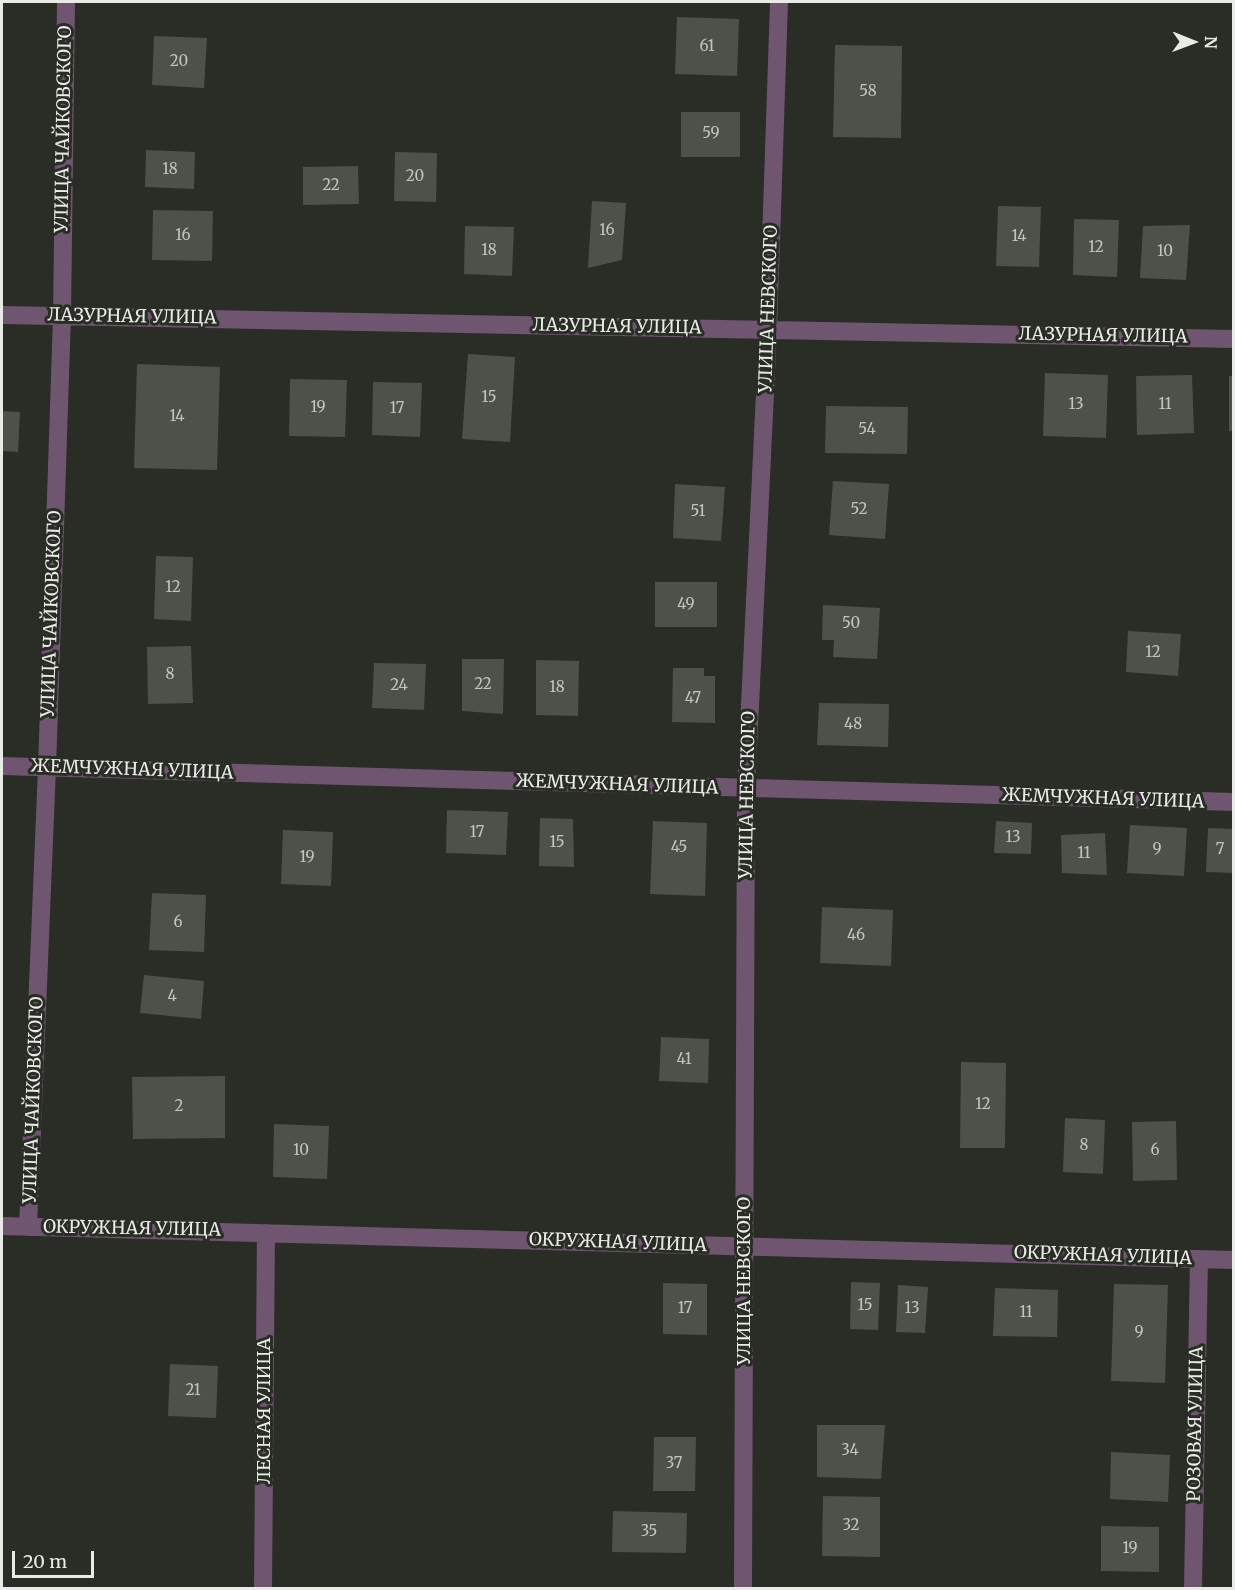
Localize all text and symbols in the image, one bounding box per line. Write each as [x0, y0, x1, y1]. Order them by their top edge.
north arrow [1163, 12, 1223, 72]
street label: УЛИЦА ЧАЙКОВСКОГО [51, 25, 77, 233]
text: N [1201, 36, 1221, 49]
house number: 61 [700, 38, 714, 56]
house number: 20 [170, 53, 188, 71]
house number: 58 [859, 83, 877, 101]
house number: 59 [702, 125, 720, 143]
house number: 18 [162, 161, 178, 179]
house number: 20 [406, 168, 424, 186]
house number: 22 [322, 177, 340, 195]
house number: 16 [599, 222, 615, 240]
street label: УЛИЦА НЕВСКОГО [755, 224, 783, 394]
house number: 16 [175, 227, 191, 245]
house number: 14 [1011, 228, 1027, 246]
house number: 12 [1088, 239, 1104, 257]
house number: 18 [481, 242, 497, 260]
house number: 10 [1157, 243, 1173, 261]
street label: ЛАЗУРНАЯ УЛИЦА [47, 305, 217, 329]
street label: ЛАЗУРНАЯ УЛИЦА [532, 315, 702, 339]
street label: ЛАЗУРНАЯ УЛИЦА [1018, 324, 1188, 348]
house number: 15 [481, 389, 497, 407]
house number: 13 [1069, 396, 1083, 414]
house number: 11 [1158, 396, 1172, 414]
house number: 19 [310, 399, 326, 417]
house number: 17 [390, 400, 404, 418]
house number: 14 [169, 408, 185, 426]
house number: 54 [858, 421, 876, 439]
house number: 52 [850, 501, 868, 519]
house number: 51 [691, 503, 705, 521]
street label: УЛИЦА ЧАЙКОВСКОГО [38, 510, 66, 718]
house number: 12 [165, 579, 181, 597]
house number: 49 [677, 596, 695, 614]
house number: 50 [842, 615, 860, 633]
house number: 12 [1145, 644, 1161, 662]
house number: 8 [166, 666, 174, 684]
house number: 22 [474, 676, 492, 694]
house number: 24 [390, 677, 408, 695]
house number: 18 [549, 679, 565, 697]
house number: 47 [685, 690, 701, 708]
street label: УЛИЦА НЕВСКОГО [736, 711, 760, 879]
house number: 48 [844, 716, 862, 734]
street label: ЖЕМЧУЖНАЯ УЛИЦА [30, 756, 234, 784]
street label: ЖЕМЧУЖНАЯ УЛИЦА [515, 771, 719, 799]
street label: ЖЕМЧУЖНАЯ УЛИЦА [1001, 785, 1205, 813]
house number: 17 [470, 824, 484, 842]
house number: 13 [1006, 829, 1020, 847]
house number: 15 [549, 834, 565, 852]
house number: 45 [671, 839, 687, 857]
house number: 9 [1152, 841, 1162, 859]
house number: 7 [1216, 841, 1224, 859]
house number: 11 [1077, 845, 1091, 863]
house number: 19 [299, 849, 315, 867]
house number: 6 [173, 914, 183, 932]
house number: 46 [847, 927, 865, 945]
house number: 4 [167, 988, 177, 1006]
street label: УЛИЦА ЧАЙКОВСКОГО [20, 996, 48, 1204]
house number: 41 [677, 1051, 691, 1069]
house number: 12 [975, 1096, 991, 1114]
house number: 2 [175, 1098, 183, 1116]
house number: 8 [1080, 1137, 1088, 1155]
house number: 10 [293, 1142, 309, 1160]
house number: 6 [1150, 1142, 1160, 1160]
street label: УЛИЦА НЕВСКОГО [734, 1197, 756, 1365]
street label: ОКРУЖНАЯ УЛИЦА [43, 1217, 221, 1241]
street label: ОКРУЖНАЯ УЛИЦА [529, 1229, 707, 1257]
street label: ОКРУЖНАЯ УЛИЦА [1014, 1242, 1192, 1270]
house number: 15 [857, 1297, 873, 1315]
house number: 17 [678, 1300, 692, 1318]
house number: 13 [905, 1300, 919, 1318]
house number: 11 [1019, 1304, 1033, 1322]
house number: 9 [1134, 1324, 1144, 1342]
street label: ЛЕСНАЯ УЛИЦА [254, 1338, 276, 1484]
street label: РОЗОВАЯ УЛИЦА [1184, 1346, 1208, 1502]
house number: 21 [185, 1382, 201, 1400]
house number: 34 [841, 1442, 859, 1460]
house number: 37 [666, 1455, 682, 1473]
house number: 32 [842, 1517, 860, 1535]
house number: 35 [641, 1523, 657, 1541]
scale bar [15, 1539, 98, 1577]
house number: 19 [1122, 1540, 1138, 1558]
text: 20 m [23, 1550, 67, 1573]

